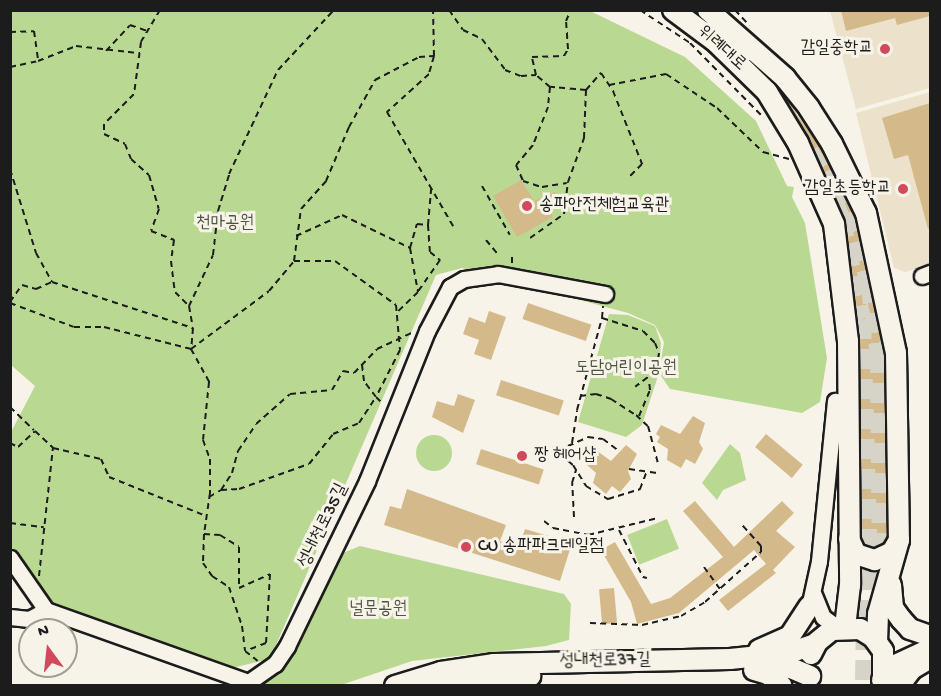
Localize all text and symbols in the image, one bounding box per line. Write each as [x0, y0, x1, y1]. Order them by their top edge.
street label: 위례대로 [692, 22, 750, 76]
place label: 감일중학교 [801, 38, 873, 60]
marker: 감일중학교 [878, 42, 892, 56]
place label: 감일초등학교 [804, 178, 891, 200]
marker: 감일초등학교 [896, 182, 910, 196]
place label: 송파안전체험교육관 [539, 195, 669, 217]
marker: 송파안전체험교육관 [520, 199, 534, 213]
park label: 천마공원 [196, 213, 254, 235]
park label: 도담어린이공원 [575, 358, 677, 380]
place label: 짱 헤어샵 [534, 445, 596, 467]
marker: 짱 헤어샵 [515, 449, 529, 463]
street label: 성내천로35길 [294, 480, 354, 572]
place label: CU 송파파크데일점 [478, 536, 604, 558]
marker: CU 송파파크데일점 [459, 540, 473, 554]
park label: 널문공원 [349, 599, 407, 621]
north arrow [18, 618, 78, 678]
text: N [36, 622, 51, 643]
street label: 성내천로37길 [559, 650, 651, 674]

